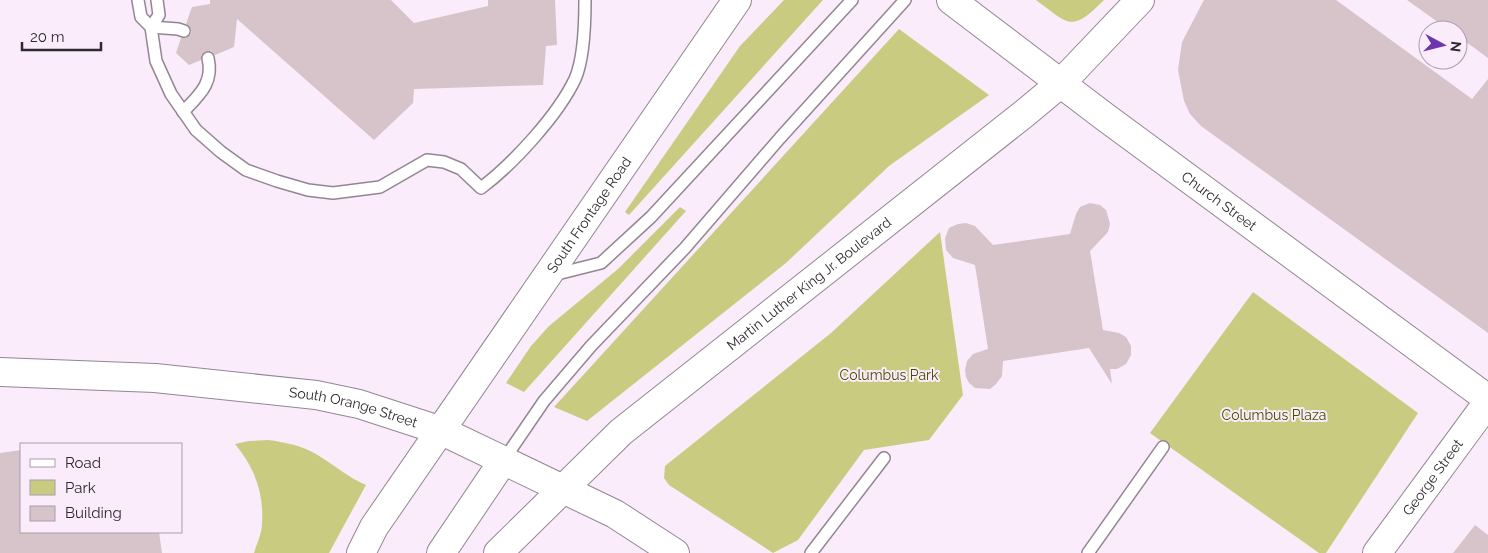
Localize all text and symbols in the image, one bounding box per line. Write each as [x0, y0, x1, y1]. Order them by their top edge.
scale bar [22, 20, 101, 52]
north arrow [1418, 20, 1468, 70]
text: 20 m [30, 28, 65, 46]
text: N [1447, 40, 1464, 53]
street label: South Frontage Road [544, 154, 634, 276]
street label: Church Street [1178, 168, 1260, 234]
street label: Martin Luther King Jr. Boulevard [724, 214, 894, 353]
park label: Columbus Park [840, 367, 939, 383]
street label: South Orange Street [288, 384, 420, 431]
park label: Columbus Plaza [1222, 407, 1326, 423]
street label: George Street [1399, 436, 1466, 519]
legend [20, 443, 182, 533]
text: Road [65, 454, 101, 472]
text: Park [65, 479, 96, 497]
text: Building [65, 504, 122, 522]

